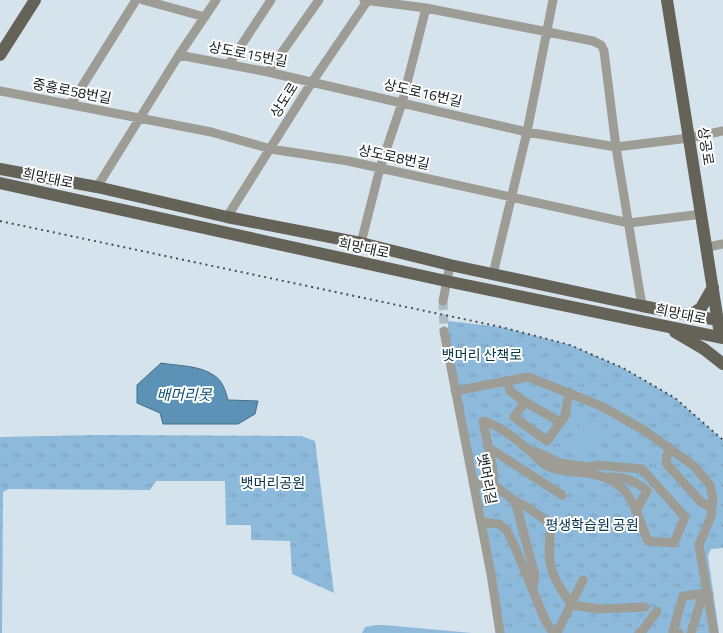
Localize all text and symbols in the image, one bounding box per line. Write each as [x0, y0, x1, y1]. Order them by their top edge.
street label: 상도로15번길 [207, 36, 289, 71]
street label: 중흥로58번길 [31, 73, 113, 108]
street label: 상도로16번길 [382, 73, 464, 112]
street label: 상도로 [264, 78, 303, 122]
street label: 상공로 [693, 125, 720, 167]
street label: 상도로8번길 [357, 139, 432, 174]
street label: 희망대로 [21, 162, 76, 193]
street label: 희망대로 [337, 232, 392, 263]
street label: 희망대로 [654, 298, 709, 329]
park label: 뱃머리 산책로 [442, 344, 522, 365]
water label: 배머리못 [156, 383, 213, 406]
street label: 뱃머리길 [472, 452, 503, 506]
park label: 뱃머리공원 [241, 472, 305, 493]
park label: 평생학습원 공원 [545, 514, 639, 535]

